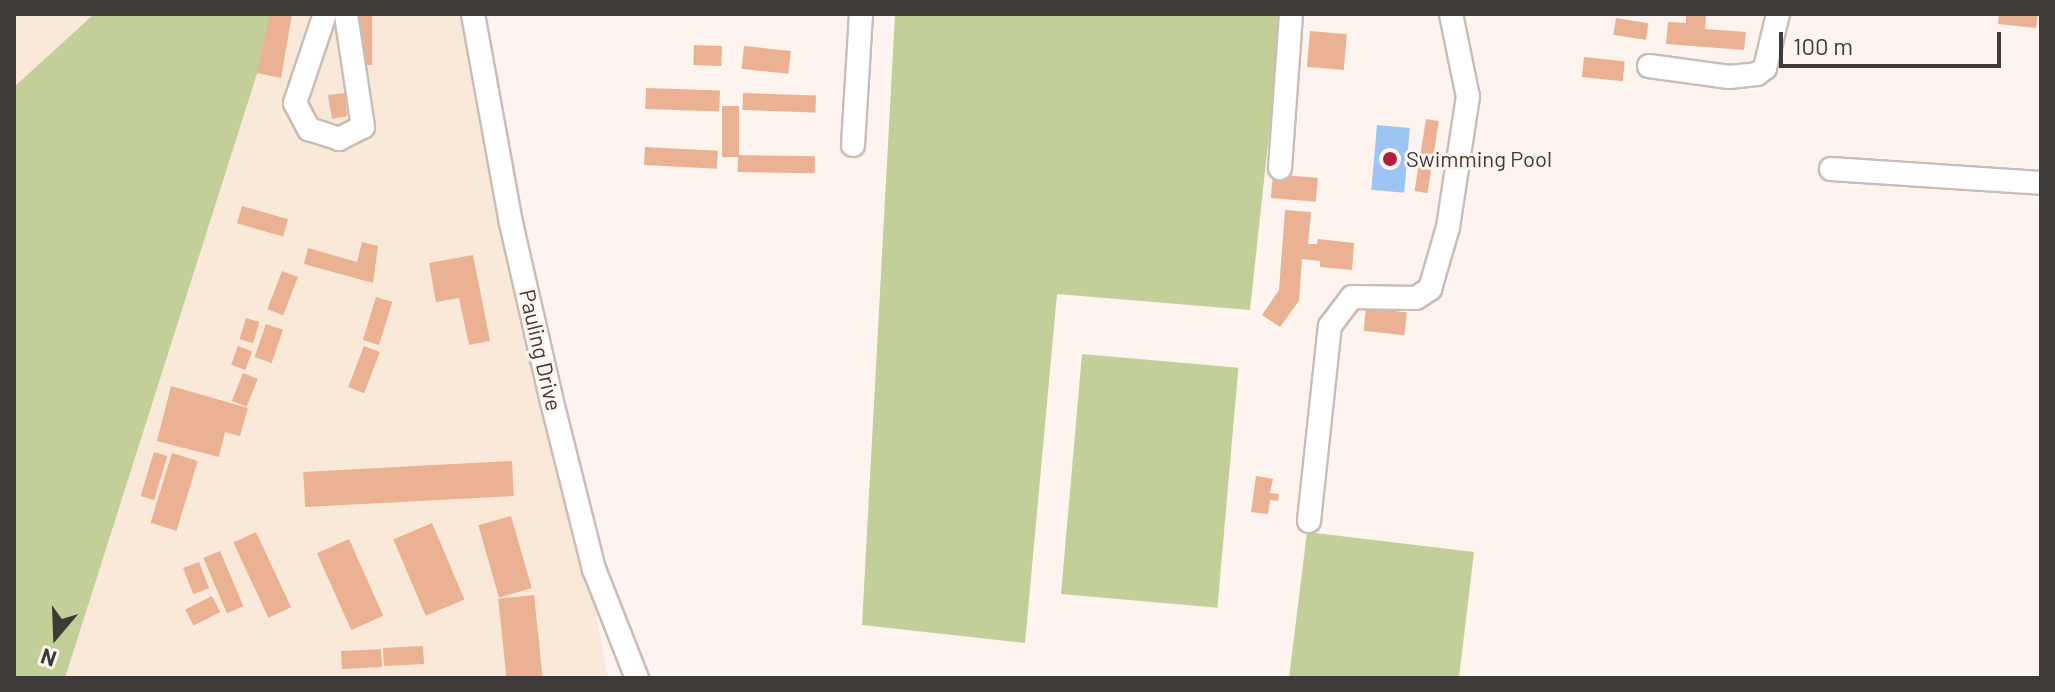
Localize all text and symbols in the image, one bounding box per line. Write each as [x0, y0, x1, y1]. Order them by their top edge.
scale bar [1783, 16, 2005, 66]
text: 100 m [1793, 31, 1853, 60]
place label: Swimming Pool [1406, 146, 1552, 172]
marker: Swimming Pool [1381, 150, 1399, 168]
street label: Pauling Drive [514, 287, 568, 413]
north arrow [16, 596, 96, 676]
text: N [37, 644, 59, 673]

